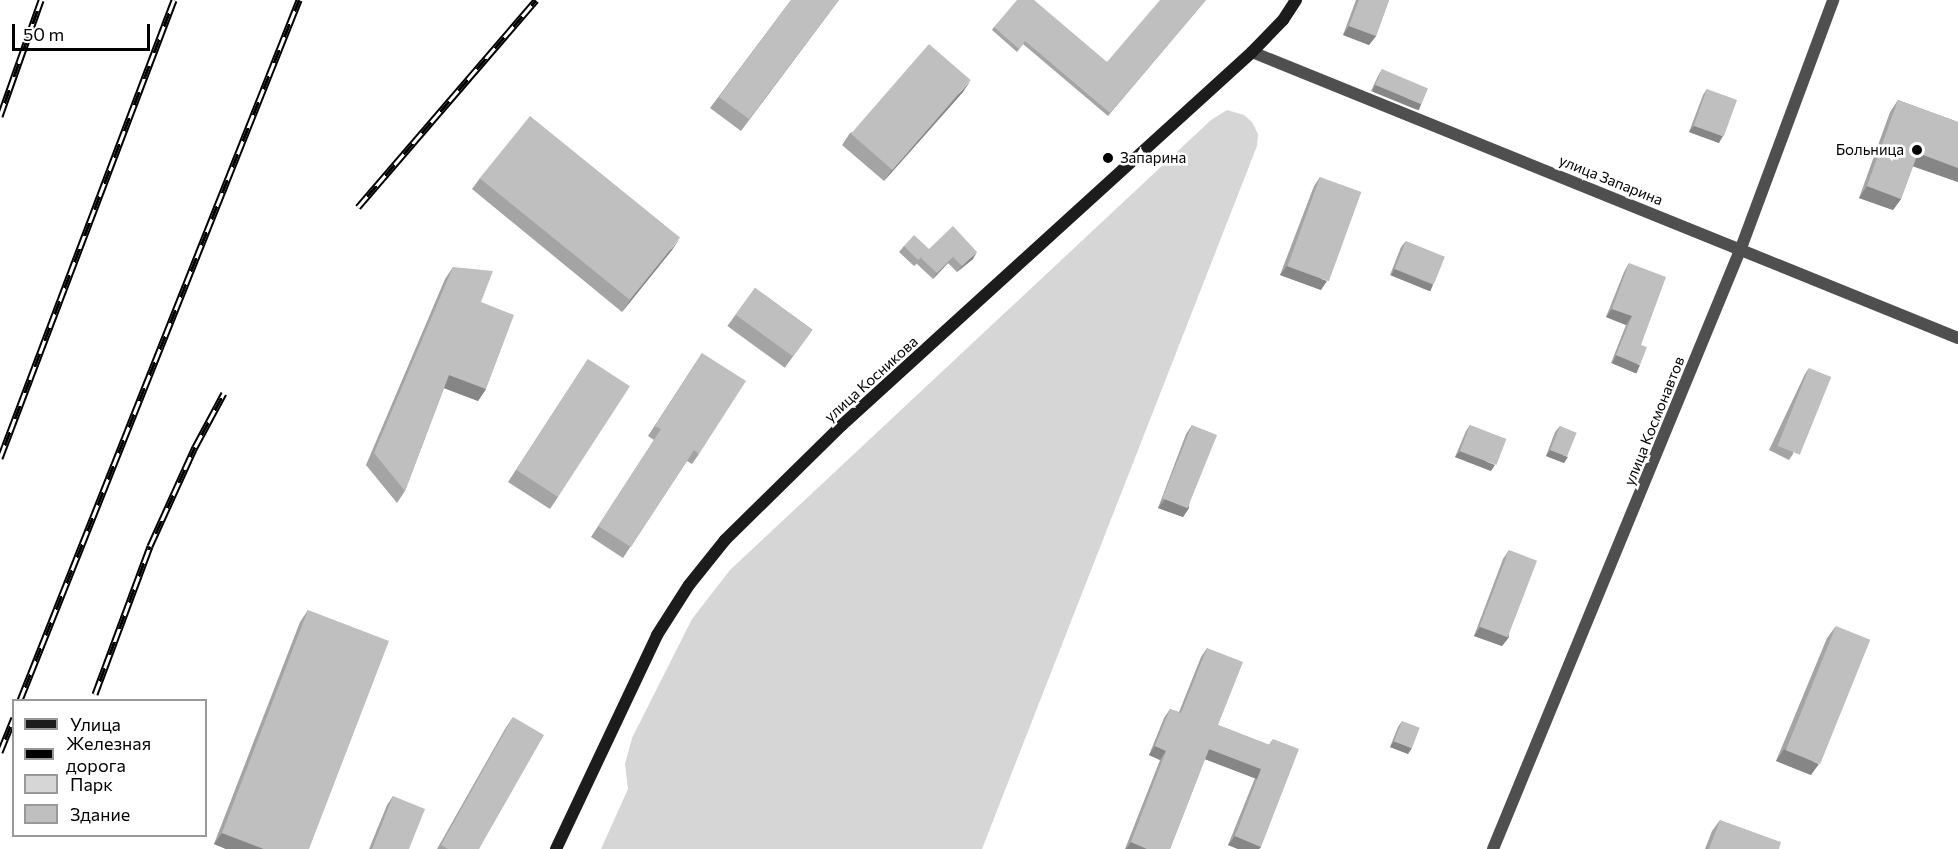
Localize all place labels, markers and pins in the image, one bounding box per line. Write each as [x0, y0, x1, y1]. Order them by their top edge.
place label: Больница [1836, 141, 1904, 159]
marker: Больница [1908, 141, 1926, 159]
place label: Запарина [1120, 149, 1186, 167]
marker: Запарина [1101, 151, 1115, 165]

